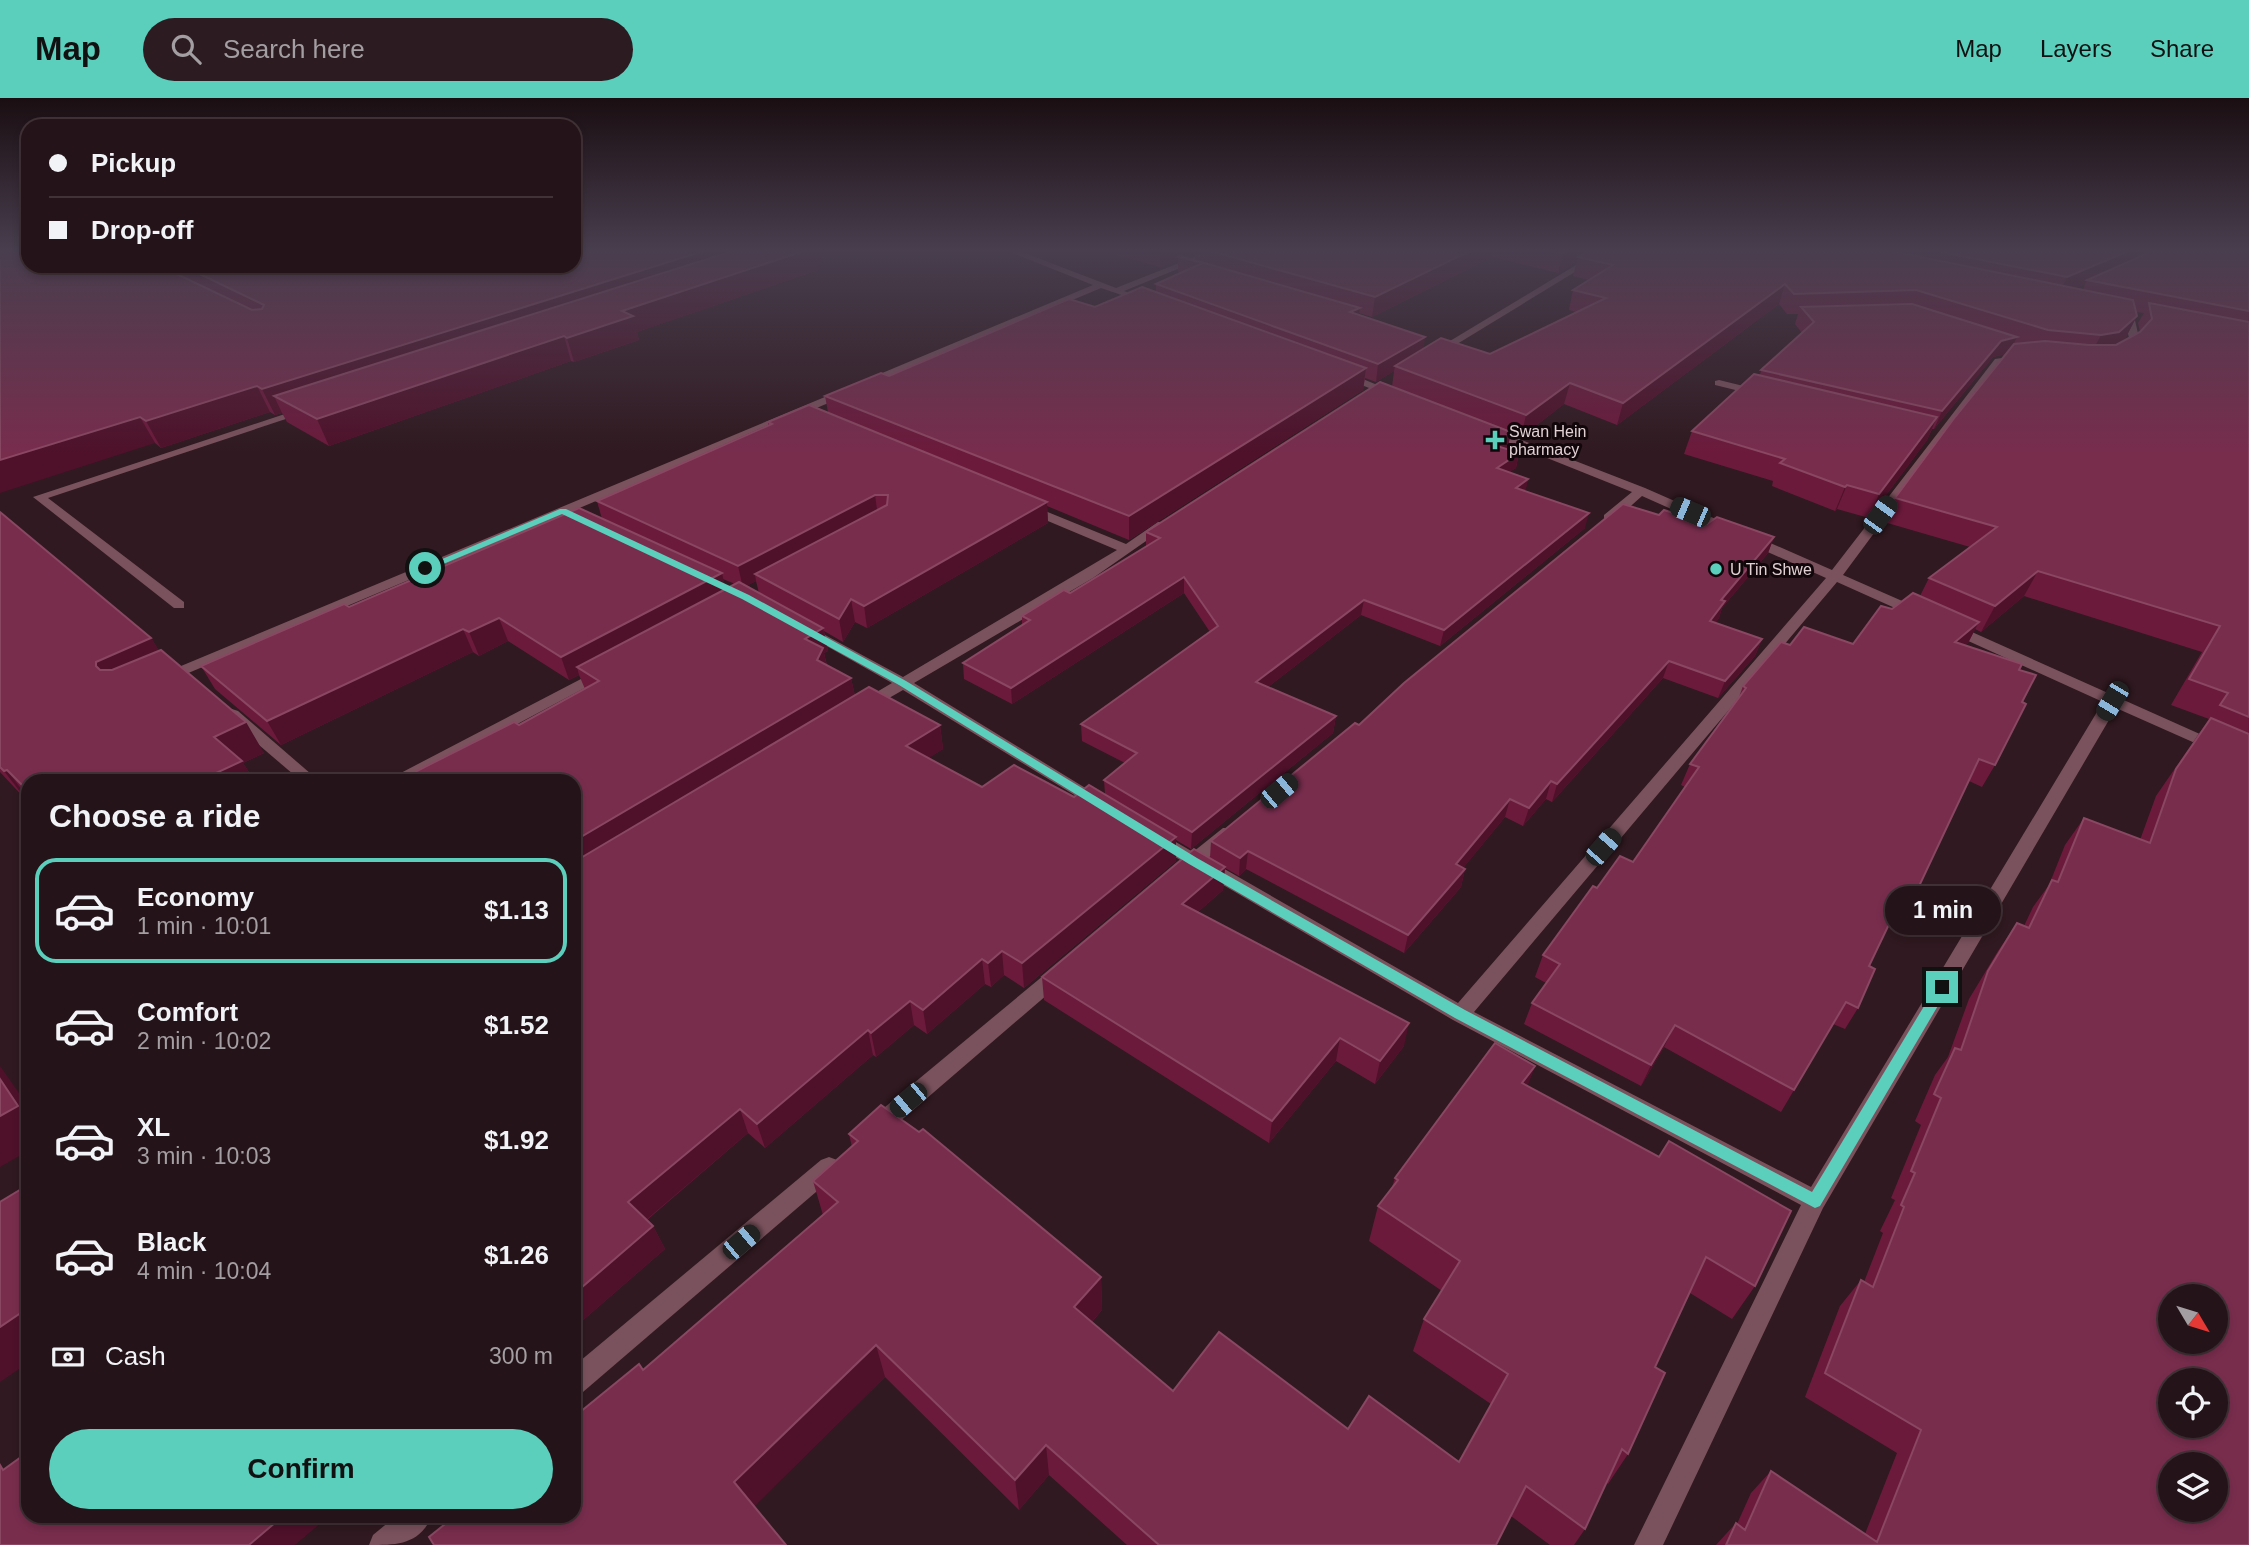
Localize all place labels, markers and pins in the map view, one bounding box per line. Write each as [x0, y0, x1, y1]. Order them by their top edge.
place label: Swan Hein pharmacy [1509, 423, 1586, 458]
marker: Swan Hein pharmacy [1487, 432, 1503, 448]
marker: U Tin Shwe [1708, 561, 1724, 577]
place label: U Tin Shwe [1730, 561, 1812, 578]

